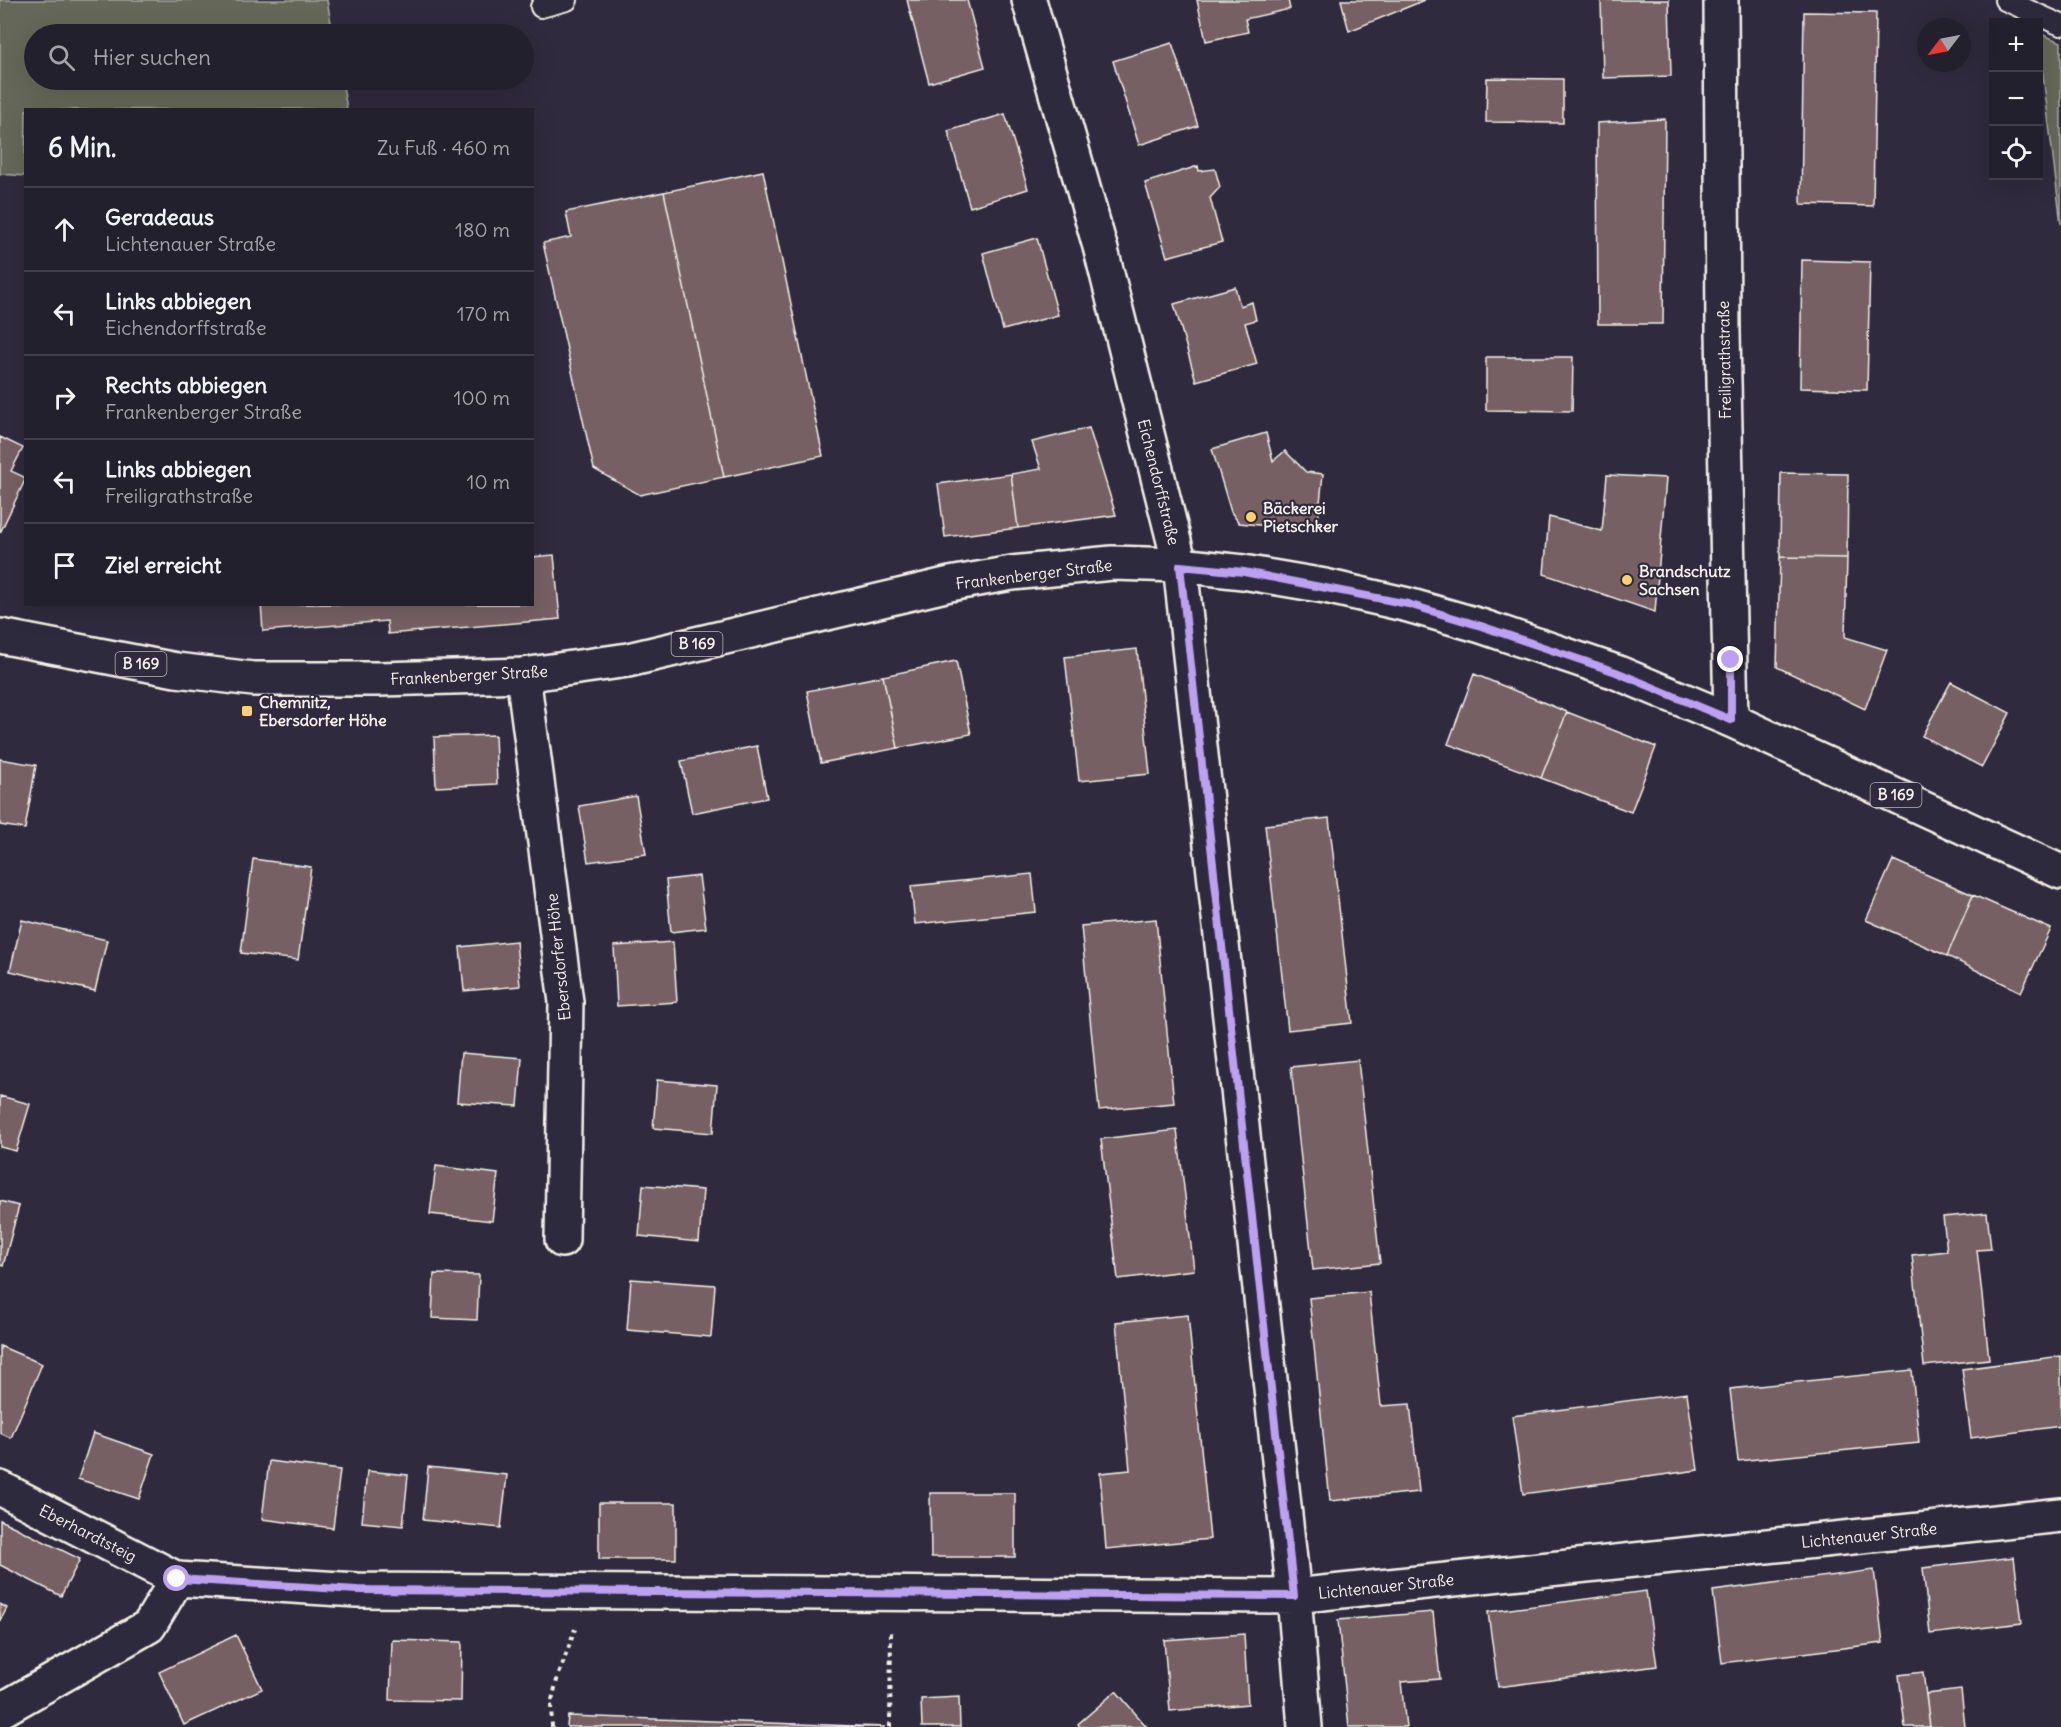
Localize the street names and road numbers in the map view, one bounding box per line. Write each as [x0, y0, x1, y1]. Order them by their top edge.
street label: Freiligrathstraße [1713, 301, 1735, 419]
street label: Eichendorffstraße [1134, 417, 1184, 547]
street label: Frankenberger Straße [955, 554, 1113, 594]
road number: B 169 [672, 632, 722, 656]
road number: B 169 [116, 652, 166, 676]
street label: Frankenberger Straße [390, 661, 548, 689]
road number: B 169 [1870, 783, 1922, 807]
street label: Ebersdorfer Höhe [541, 892, 575, 1022]
street label: Eberhardtsteig [36, 1500, 140, 1566]
street label: Lichtenauer Straße [1800, 1518, 1938, 1552]
street label: Lichtenauer Straße [1317, 1569, 1455, 1603]

